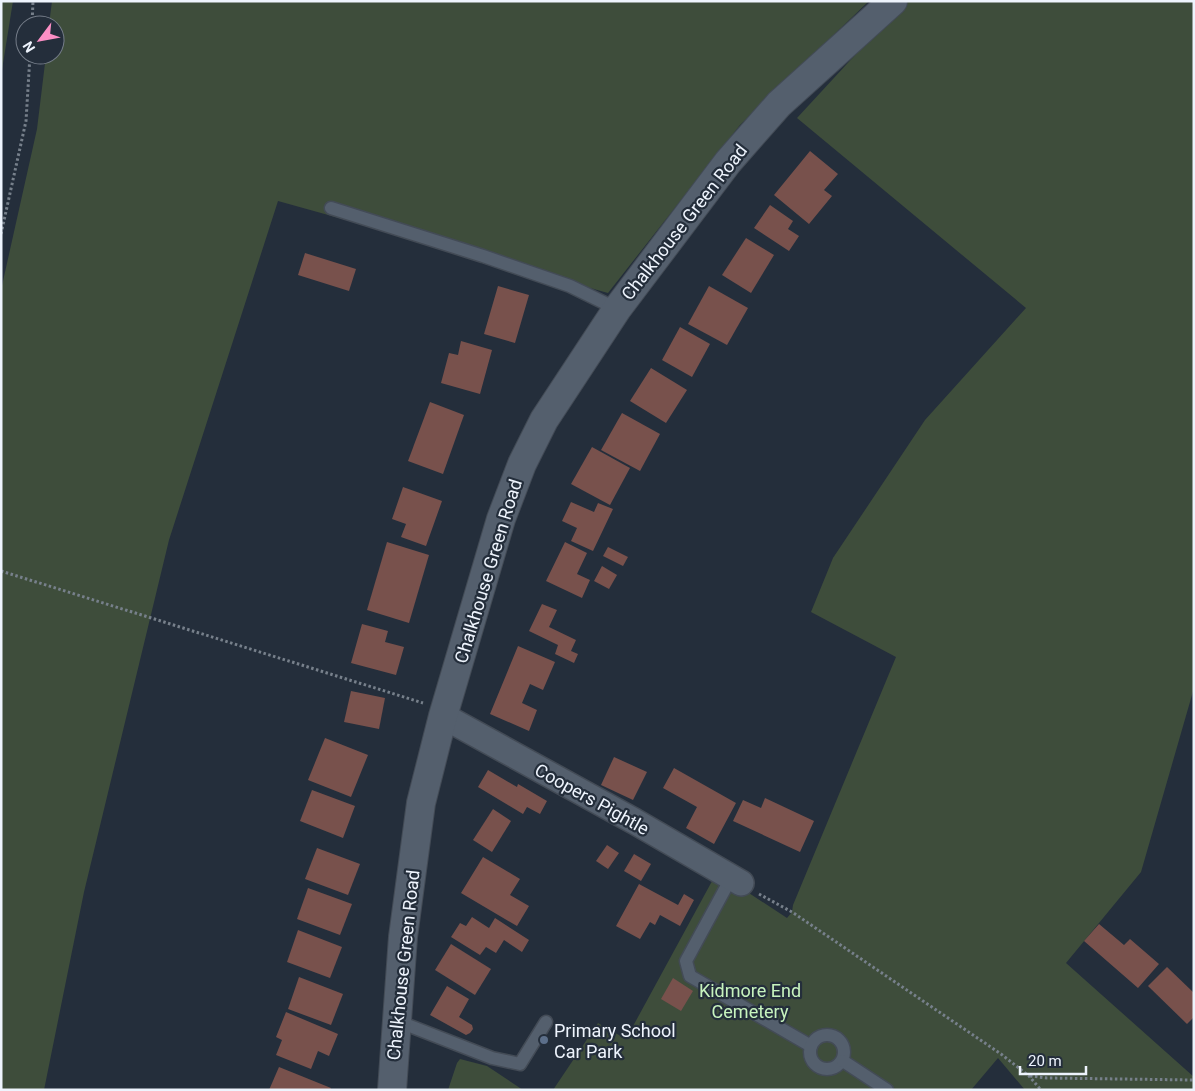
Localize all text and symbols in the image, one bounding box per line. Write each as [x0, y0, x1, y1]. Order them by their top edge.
north arrow [15, 15, 65, 65]
text: N [20, 38, 38, 55]
street label: Chalkhouse Green Road [617, 140, 751, 304]
street label: Chalkhouse Green Road [450, 476, 526, 666]
street label: Coopers Pightle [531, 759, 653, 839]
street label: Chalkhouse Green Road [383, 869, 423, 1061]
park label: Kidmore End Cemetery [699, 980, 801, 1022]
place label: Primary School Car Park [554, 1020, 676, 1062]
marker: Primary School Car Park [538, 1034, 550, 1046]
scale bar [1020, 1044, 1086, 1076]
text: 20 m [1028, 1052, 1062, 1070]

